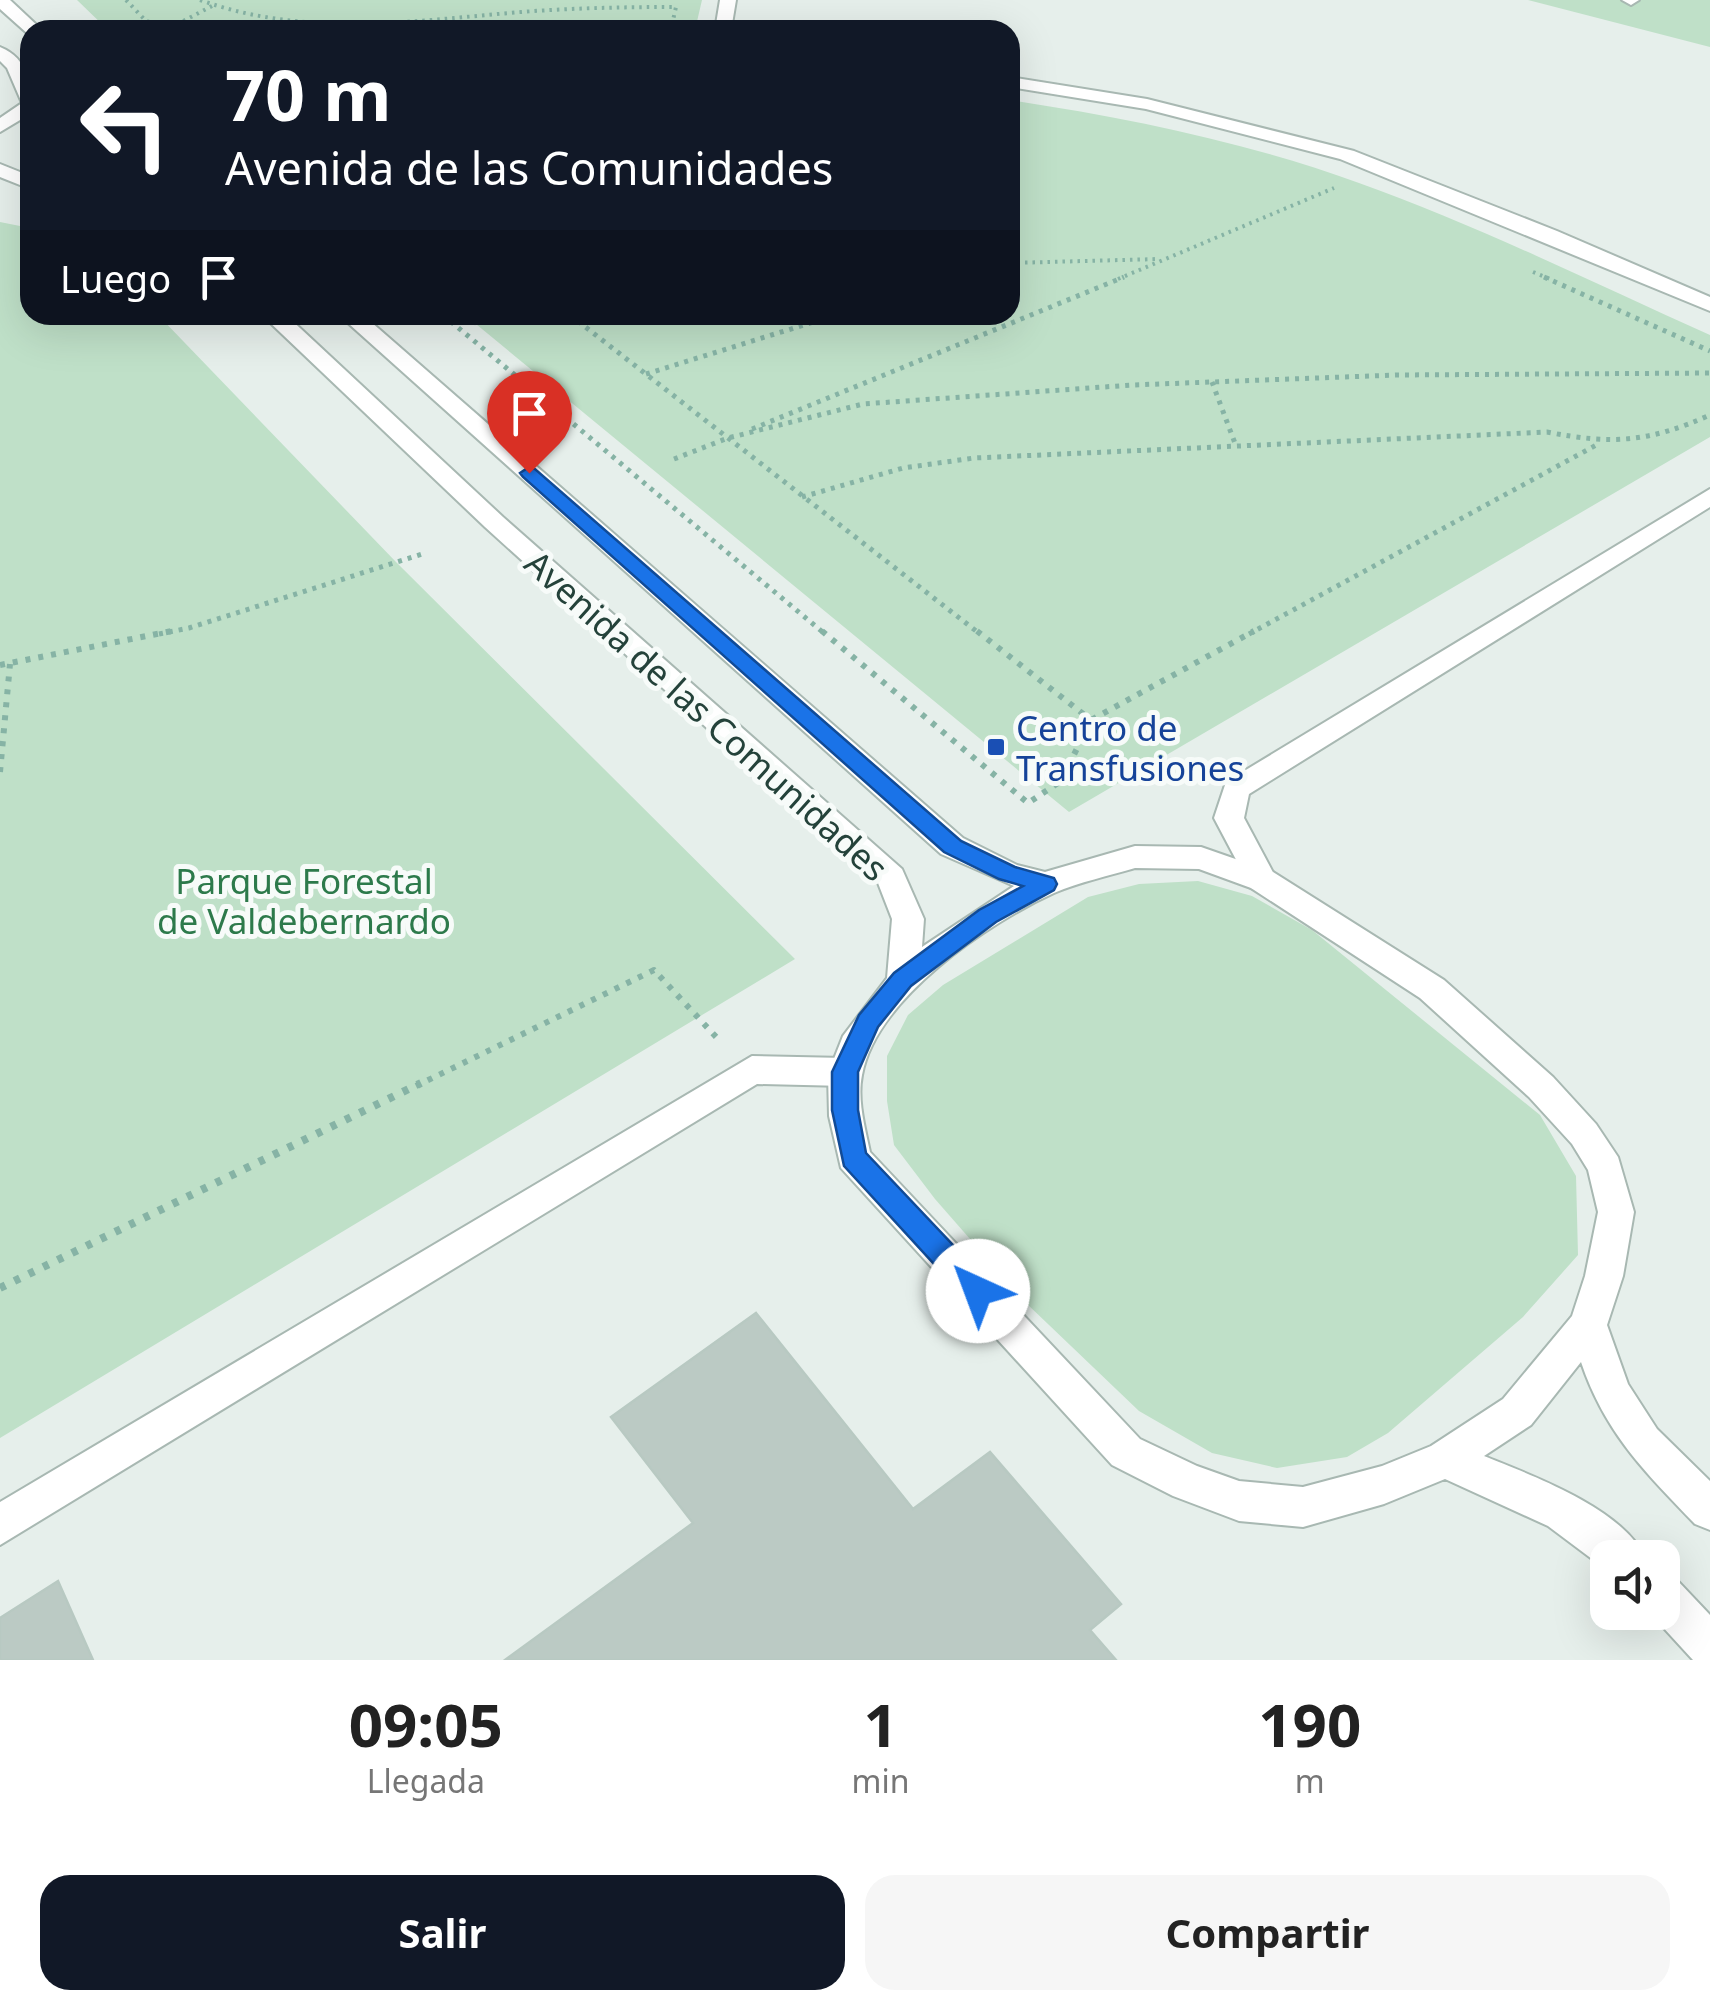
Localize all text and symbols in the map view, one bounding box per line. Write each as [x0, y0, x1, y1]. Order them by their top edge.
text: 70 m [225, 46, 392, 142]
icon: left [60, 60, 190, 190]
text: Avenida de las Comunidades [225, 137, 833, 198]
icon: arrive [191, 250, 246, 305]
text: Luego [60, 252, 171, 304]
pin [487, 371, 572, 474]
icon: arrive [502, 386, 557, 441]
street label: Avenida de las Comunidades [515, 539, 899, 891]
place label: Centro de Transfusiones [1016, 704, 1244, 791]
marker: Centro de Transfusiones [985, 736, 1007, 758]
park label: Parque Forestal de Valdebernardo [157, 857, 451, 944]
position arrow [926, 1239, 1030, 1343]
map controls [1590, 1540, 1680, 1630]
button: sound [1590, 1540, 1680, 1630]
text: 09:05 [349, 1683, 503, 1765]
text: 1 [863, 1683, 898, 1765]
text: 190 [1258, 1683, 1361, 1765]
text: Llegada [367, 1759, 485, 1802]
text: min [852, 1759, 910, 1802]
text: m [1295, 1759, 1325, 1802]
button: Salir [40, 1875, 845, 1990]
button: Compartir [865, 1875, 1670, 1990]

